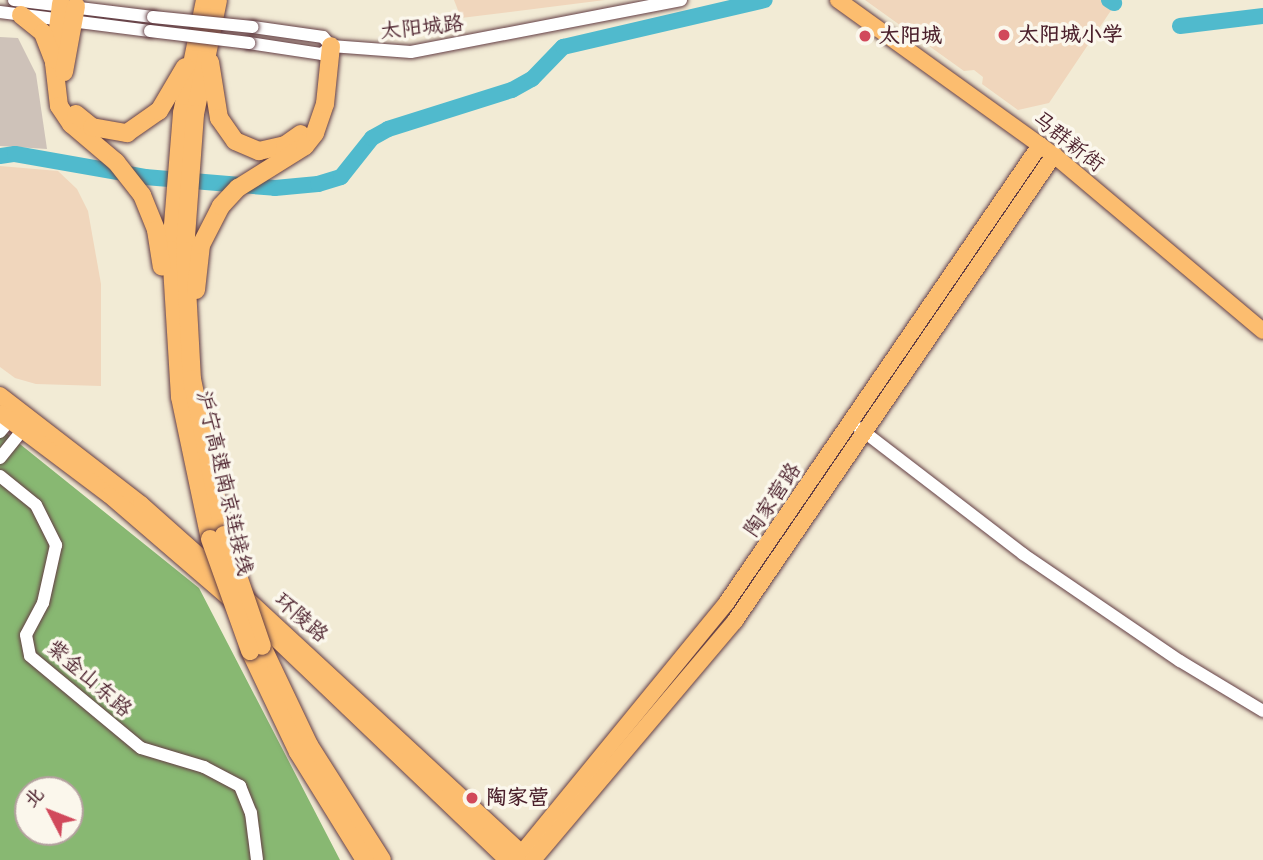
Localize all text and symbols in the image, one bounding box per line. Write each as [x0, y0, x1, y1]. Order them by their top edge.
street label: 太阳城路 [379, 11, 465, 45]
place label: 太阳城小学 [1018, 22, 1123, 48]
place label: 太阳城 [879, 23, 942, 49]
marker: 太阳城小学 [996, 27, 1012, 43]
marker: 太阳城 [857, 28, 873, 44]
street label: 马群新街 [1027, 106, 1109, 178]
street label: 沪宁高速南京连接线 [190, 388, 258, 578]
street label: 陶家营路 [739, 458, 807, 542]
street label: 环陵路 [269, 588, 333, 648]
street label: 紫金山东路 [41, 635, 137, 723]
north arrow [14, 776, 84, 846]
text: 北 [20, 783, 49, 813]
place label: 陶家营 [486, 785, 549, 811]
marker: 陶家营 [464, 790, 480, 806]

